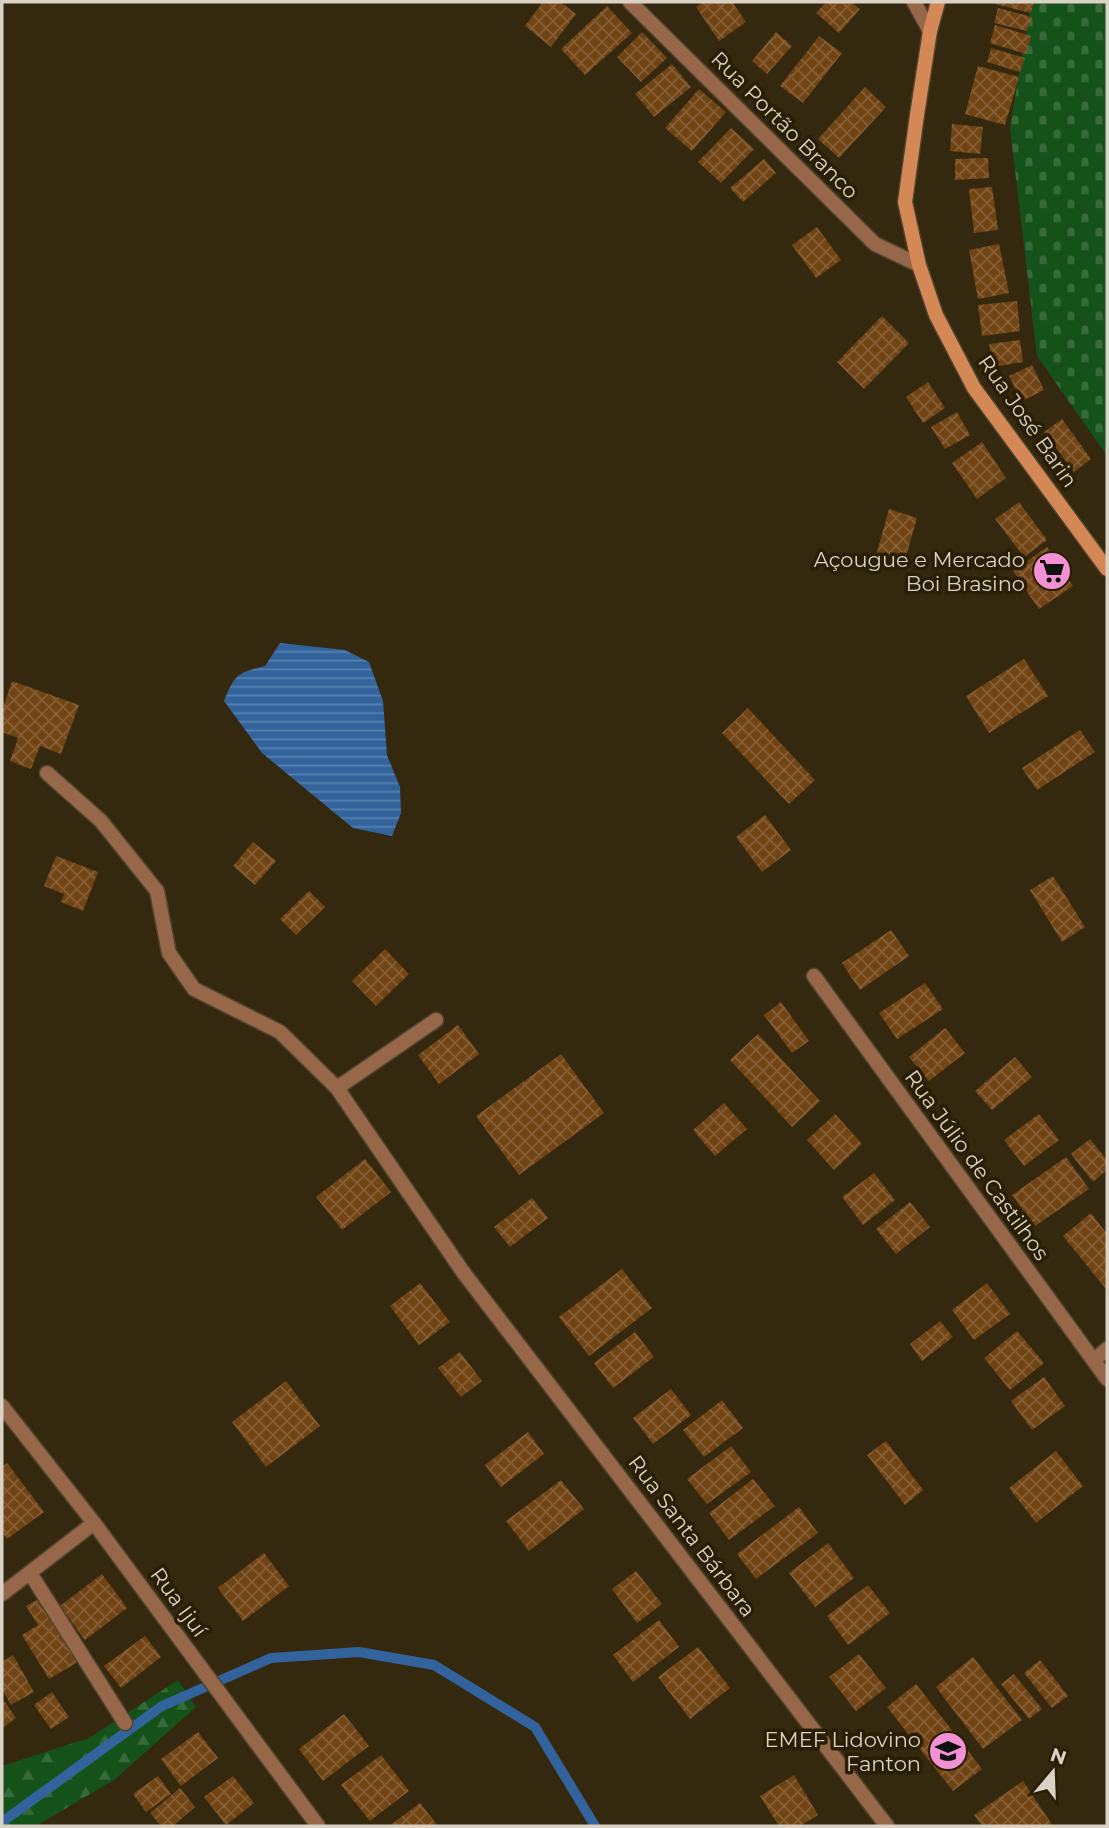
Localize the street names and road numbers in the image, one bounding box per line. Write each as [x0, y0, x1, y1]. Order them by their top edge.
street label: Rua Portão Branco [706, 46, 864, 204]
street label: Rua José Barin [973, 350, 1083, 492]
street label: Rua Júlio de Castilhos [900, 1065, 1054, 1265]
street label: Rua Santa Bárbara [623, 1450, 761, 1622]
street label: Rua Ijuí [146, 1563, 213, 1643]

